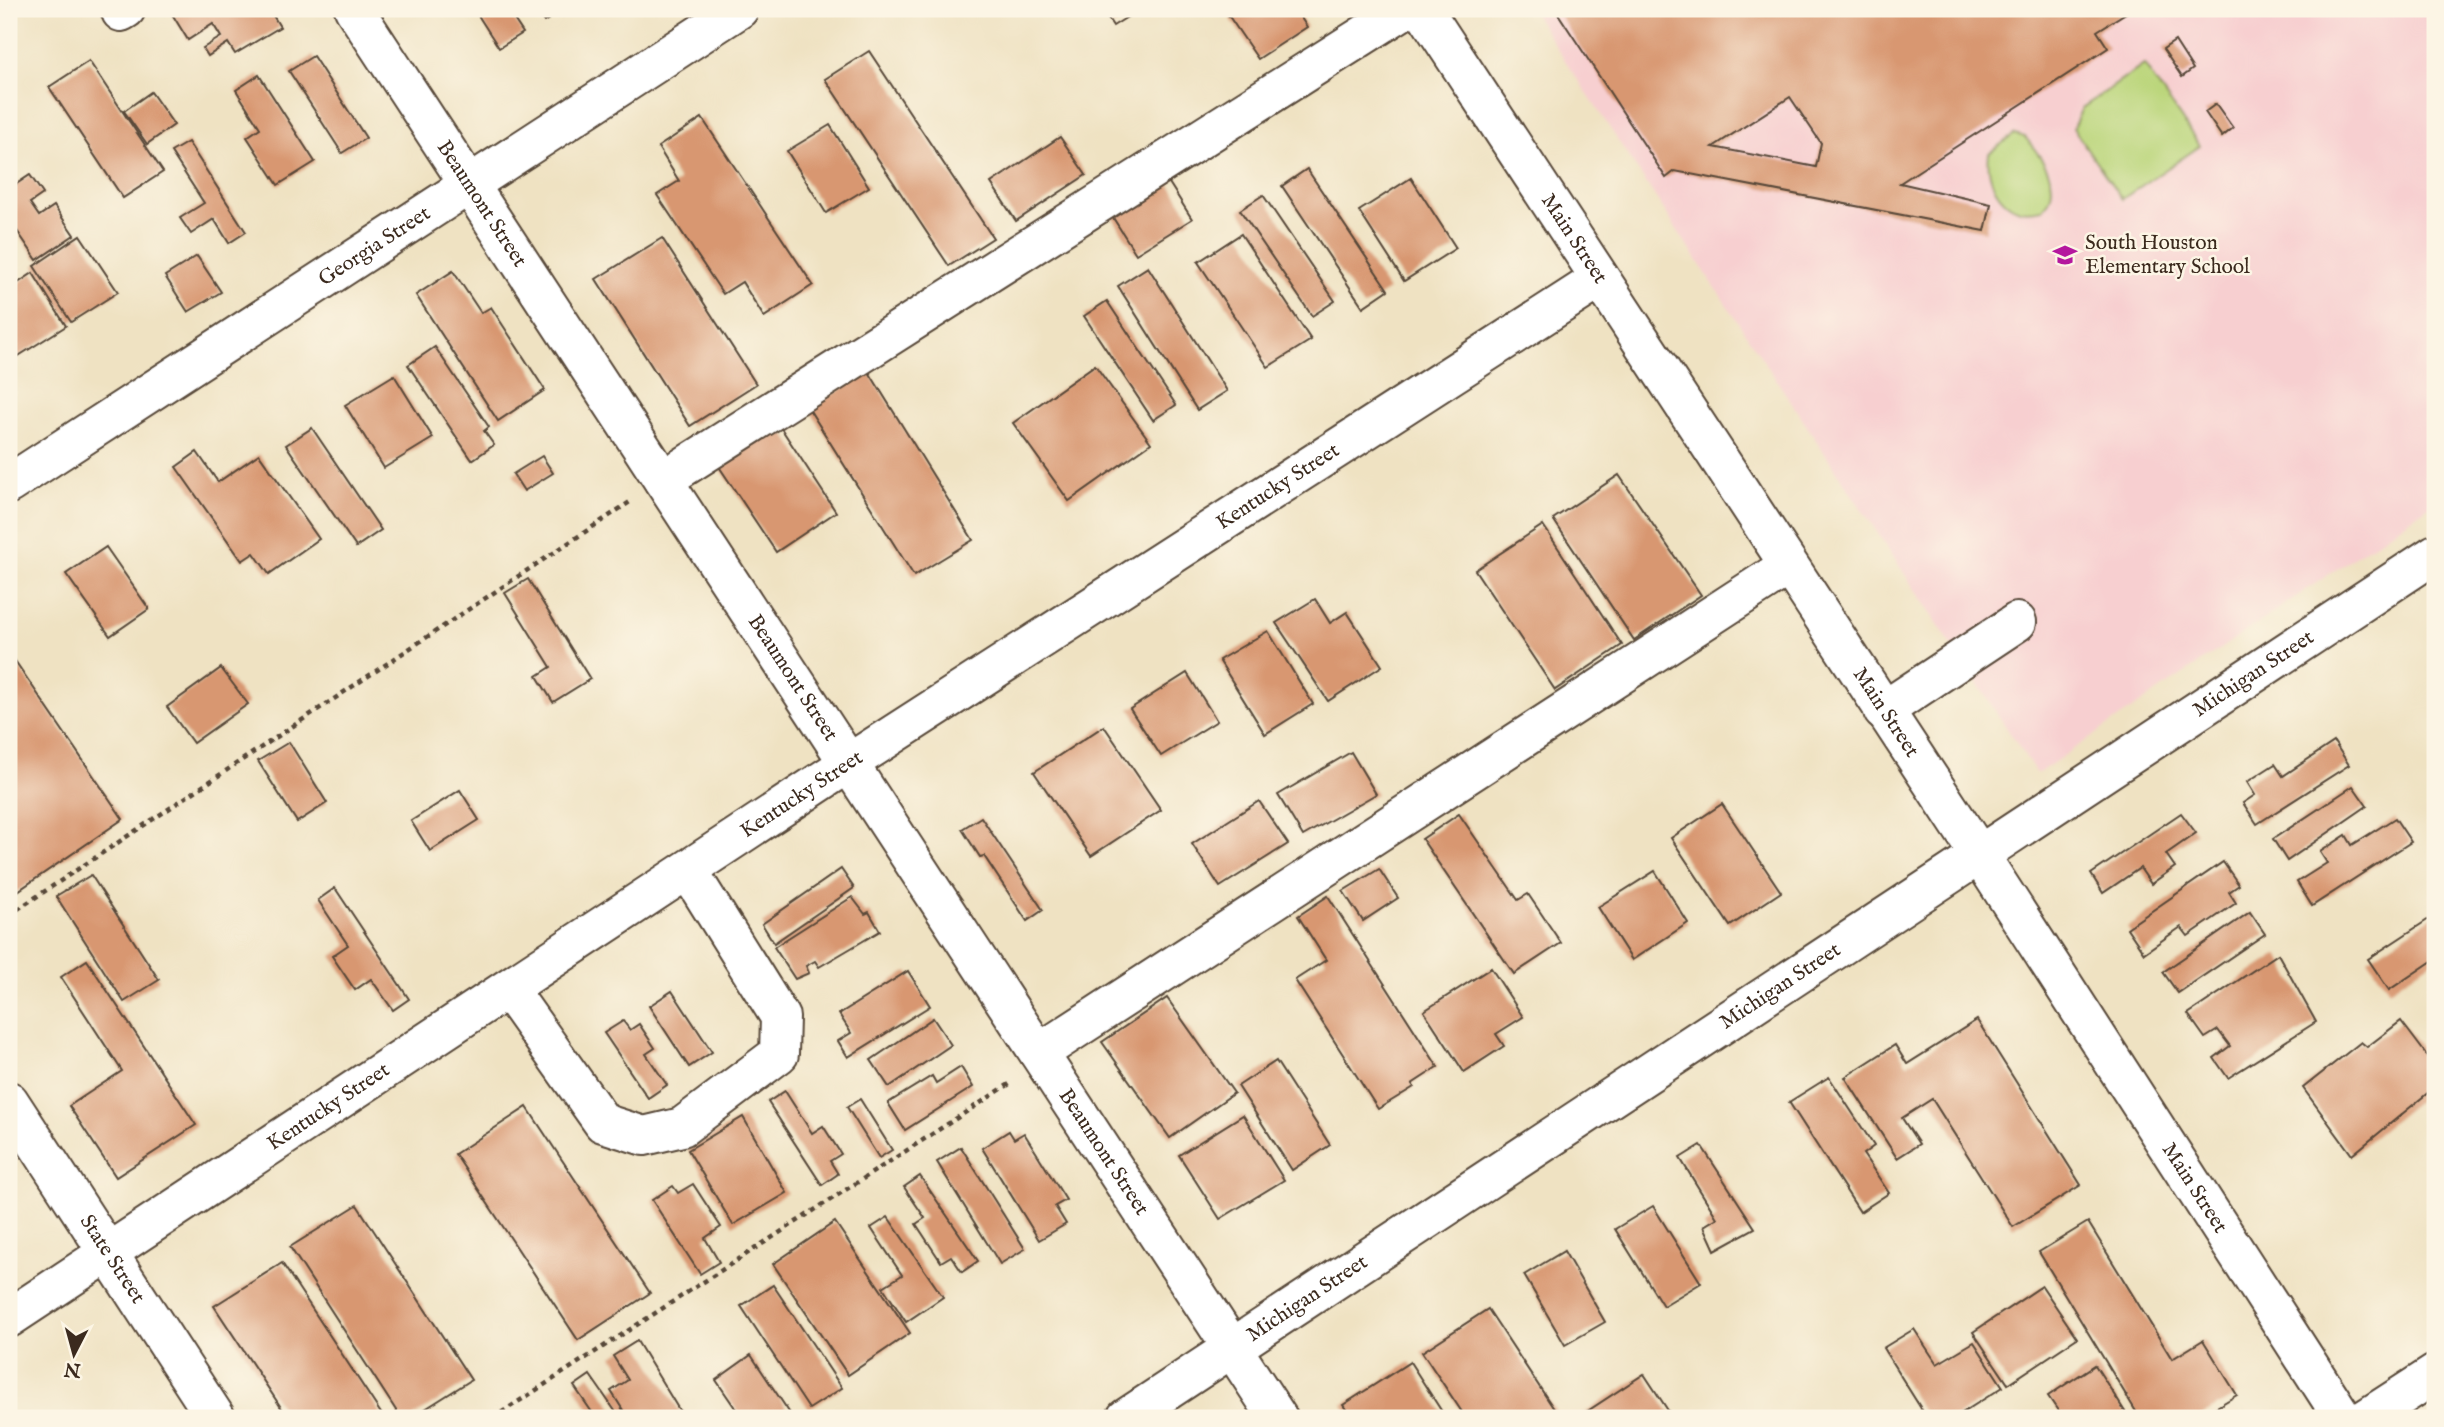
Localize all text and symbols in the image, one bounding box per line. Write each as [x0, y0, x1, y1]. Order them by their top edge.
street label: Beaumont Street [430, 135, 533, 272]
street label: Main Street [1535, 189, 1614, 289]
street label: Georgia Street [313, 200, 436, 292]
place label: South Houston Elementary School [2085, 230, 2250, 281]
school or university icon: South Houston Elementary School [2051, 241, 2079, 269]
street label: Kentucky Street [1211, 437, 1345, 536]
street label: Beaumont Street [741, 610, 844, 746]
street label: Michigan Street [2188, 624, 2319, 723]
street label: Main Street [1846, 662, 1925, 763]
street label: Kentucky Street [735, 744, 868, 845]
street label: Michigan Street [1715, 936, 1846, 1036]
street label: Kentucky Street [262, 1057, 395, 1157]
street label: Beaumont Street [1052, 1084, 1155, 1221]
street label: Main Street [2155, 1138, 2234, 1238]
street label: State Street [73, 1210, 151, 1309]
street label: Michigan Street [1241, 1249, 1373, 1348]
north arrow [38, 1318, 108, 1388]
text: N [62, 1356, 83, 1382]

